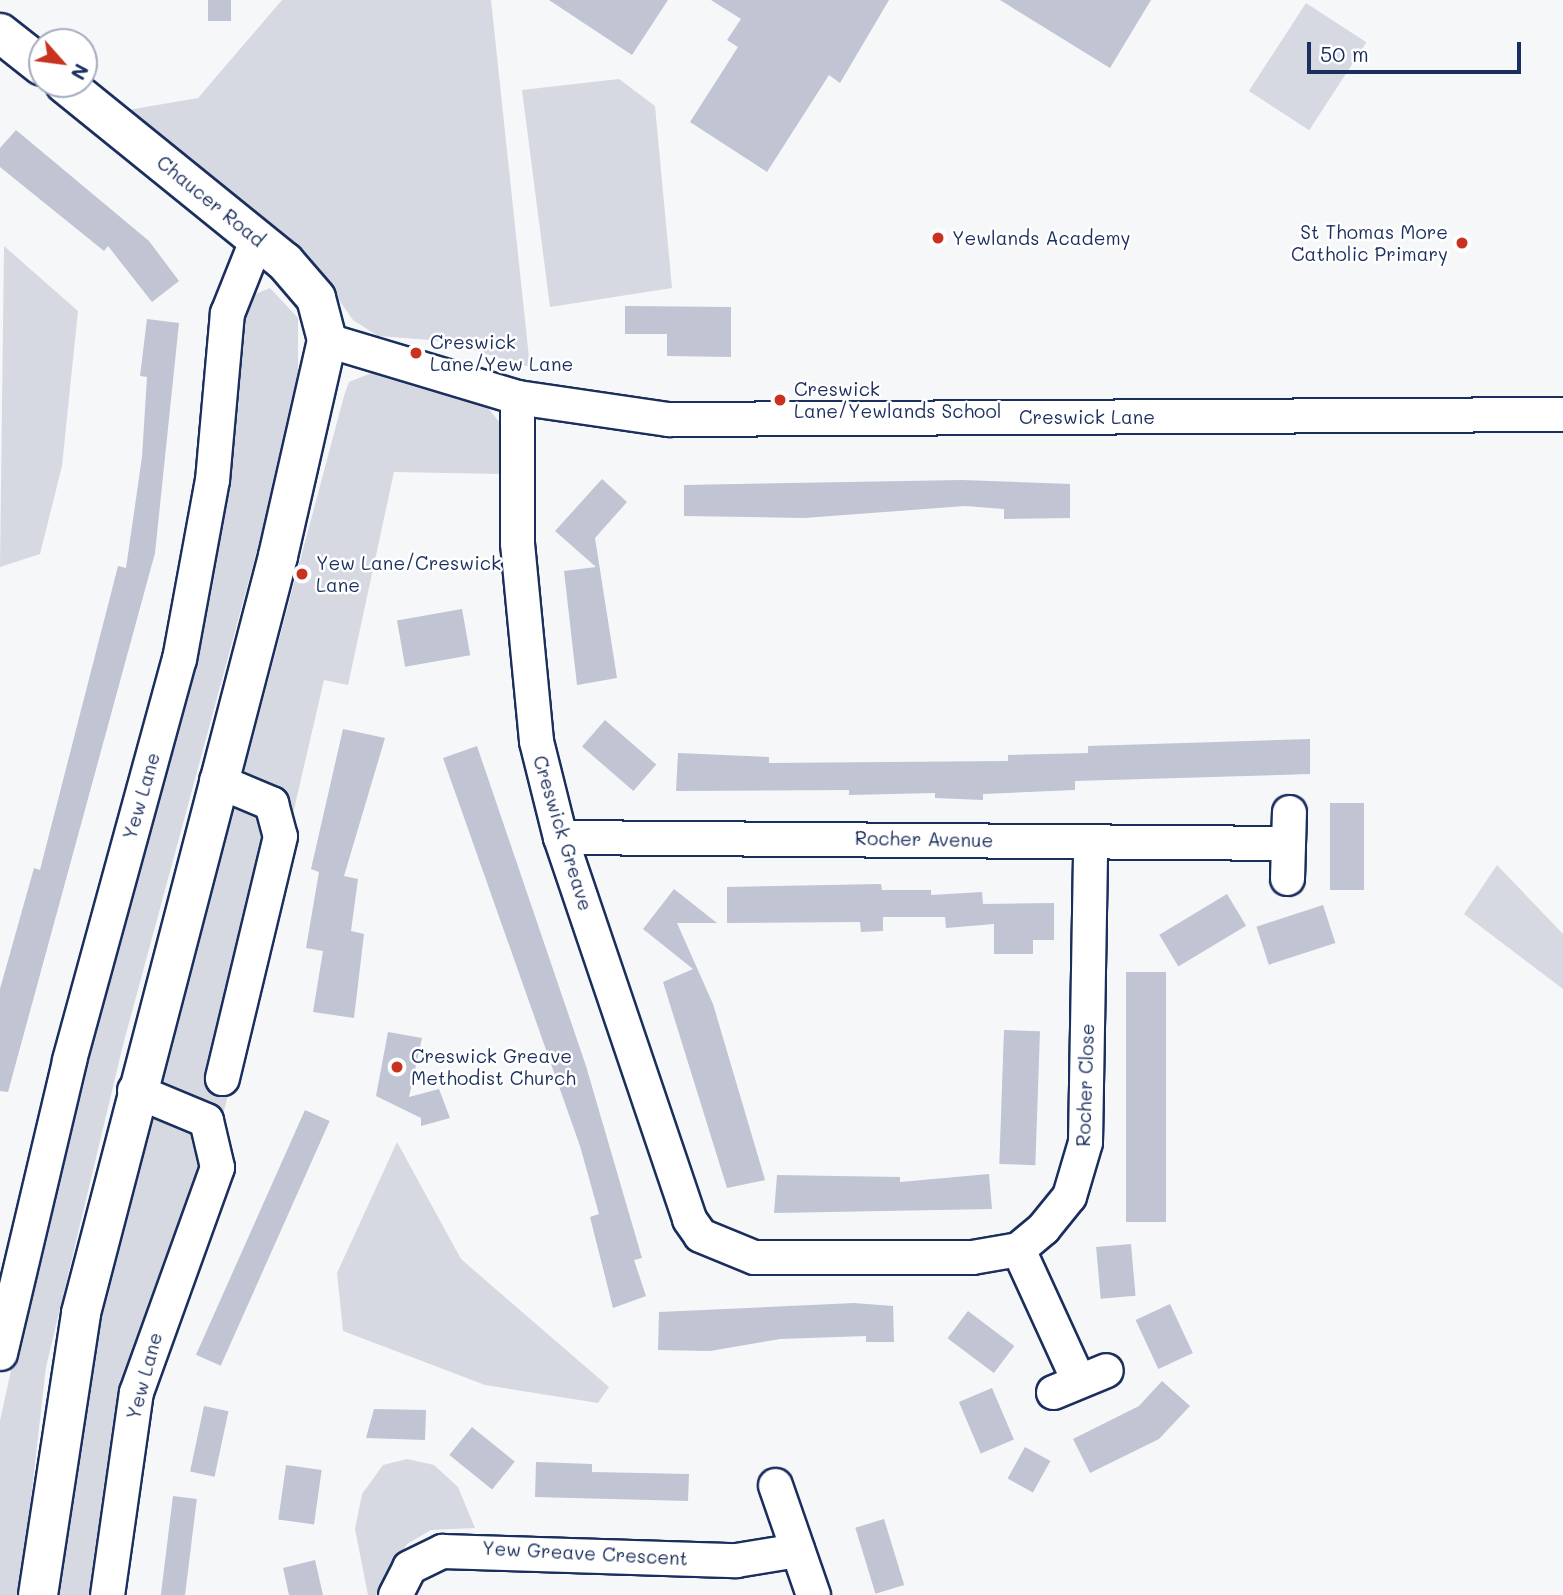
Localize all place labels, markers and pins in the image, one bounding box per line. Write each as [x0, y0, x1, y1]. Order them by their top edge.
place label: St Thomas More Catholic Primary [1291, 221, 1448, 265]
place label: Yewlands Academy [952, 227, 1130, 249]
marker: Yewlands Academy [930, 230, 946, 246]
marker: St Thomas More Catholic Primary [1454, 235, 1470, 251]
place label: Creswick Lane/Yew Lane [430, 331, 573, 375]
marker: Creswick Lane/Yew Lane [408, 345, 424, 361]
place label: Creswick Lane/Yewlands School [794, 378, 1001, 422]
marker: Creswick Lane/Yewlands School [772, 392, 788, 408]
place label: Yew Lane/Creswick Lane [316, 552, 501, 596]
marker: Yew Lane/Creswick Lane [294, 566, 310, 582]
place label: Creswick Greave Methodist Church [411, 1045, 576, 1089]
marker: Creswick Greave Methodist Church [389, 1059, 405, 1075]

